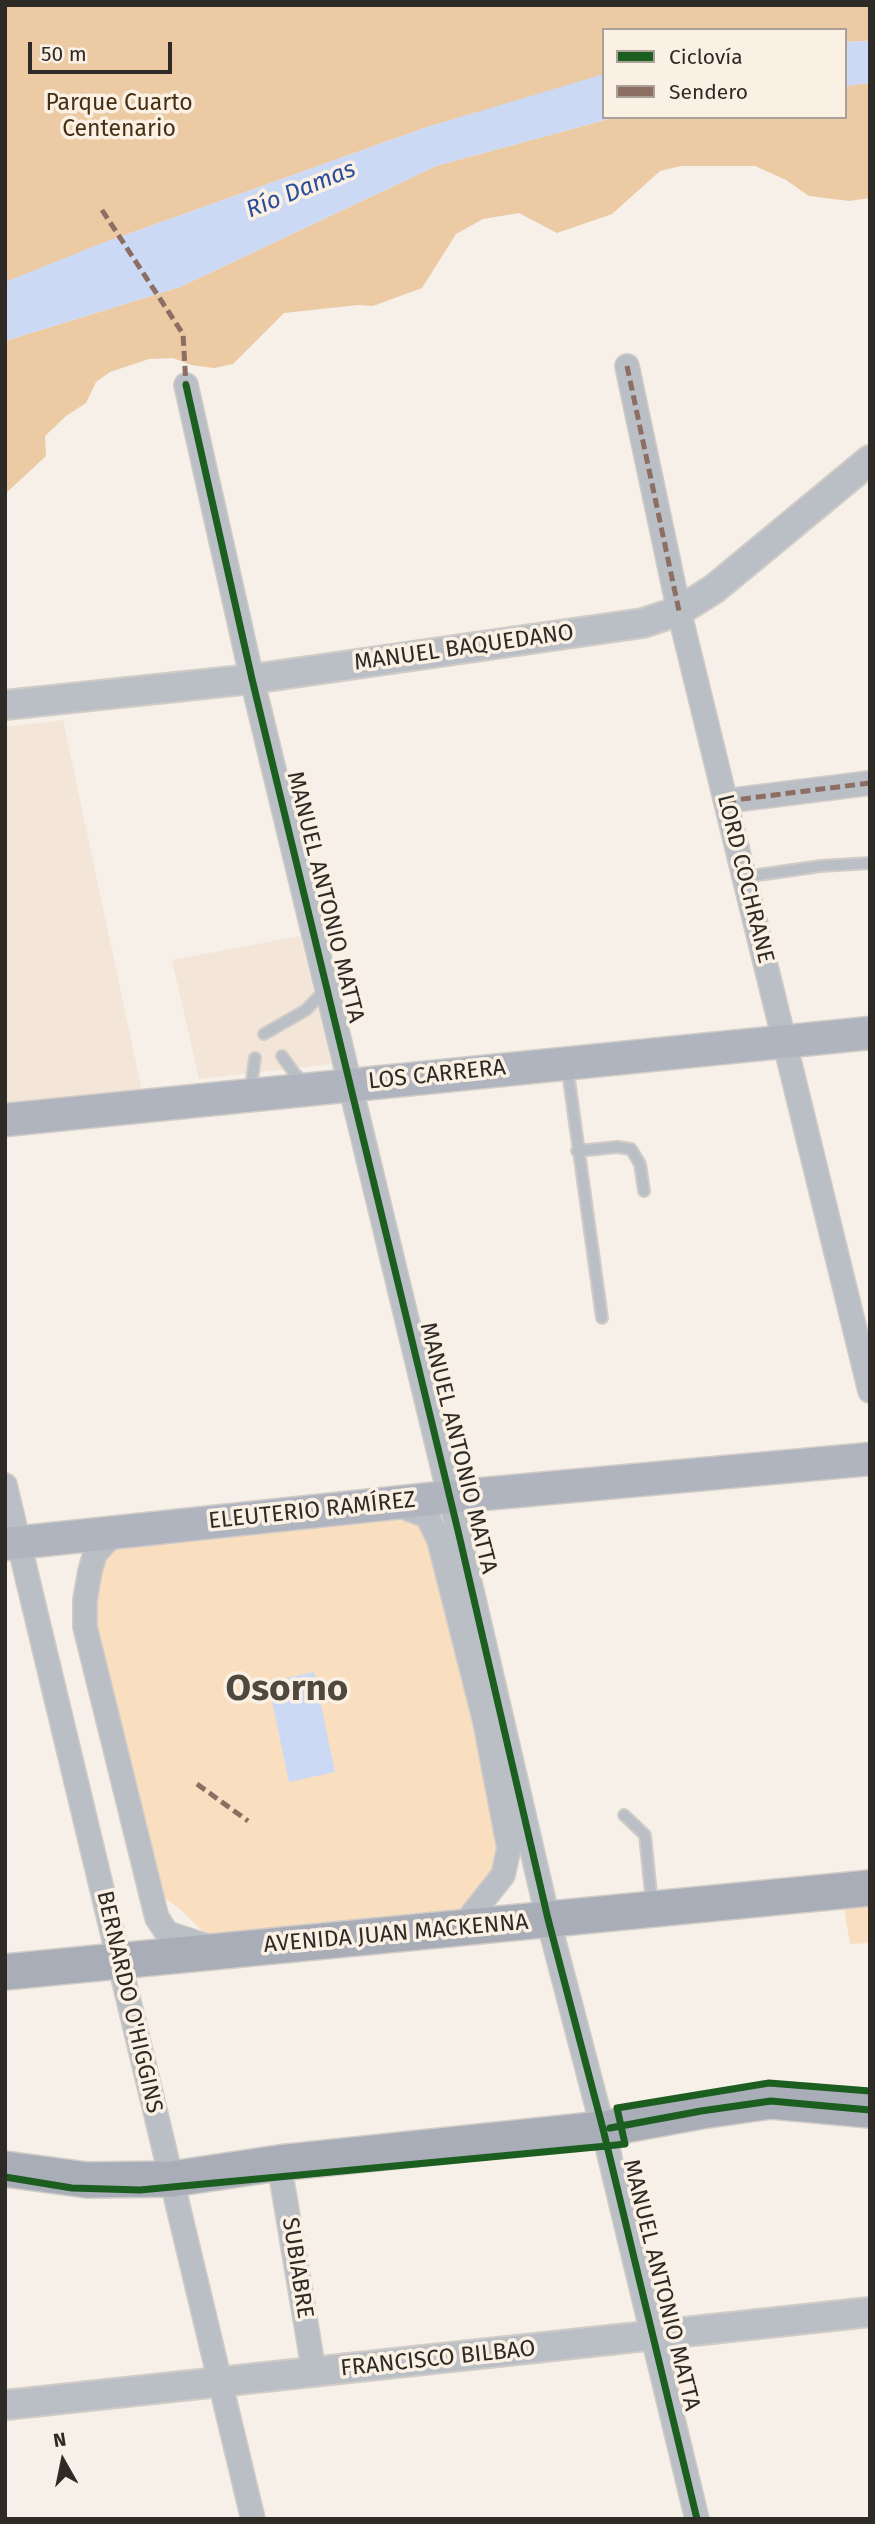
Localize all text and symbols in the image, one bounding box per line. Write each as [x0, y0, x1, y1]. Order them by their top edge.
scale bar [32, 28, 175, 72]
legend [602, 28, 847, 119]
text: 50 m [41, 41, 87, 67]
text: Ciclovía [669, 44, 743, 70]
text: Sendero [669, 79, 748, 105]
park label: Parque Cuarto Centenario [45, 90, 193, 144]
water label: Río Damas [242, 155, 360, 225]
street label: MANUEL BAQUEDANO [352, 619, 576, 677]
street label: MANUEL ANTONIO MATTA [280, 768, 370, 1026]
street label: LORD COCHRANE [711, 792, 779, 966]
street label: LOS CARRERA [367, 1054, 507, 1096]
street label: MANUEL ANTONIO MATTA [413, 1319, 503, 1577]
street label: ELEUTERIO RAMÍREZ [207, 1486, 417, 1536]
district label: Osorno [226, 1668, 348, 1712]
street label: BERNARDO O'HIGGINS [90, 1888, 168, 2116]
street label: AVENIDA JUAN MACKENNA [263, 1909, 529, 1959]
street label: MANUEL ANTONIO MATTA [616, 2156, 706, 2414]
street label: SUBIABRE [275, 2216, 319, 2320]
street label: FRANCISCO BILBAO [339, 2335, 537, 2383]
north arrow [28, 2426, 98, 2496]
text: N [52, 2427, 68, 2452]

